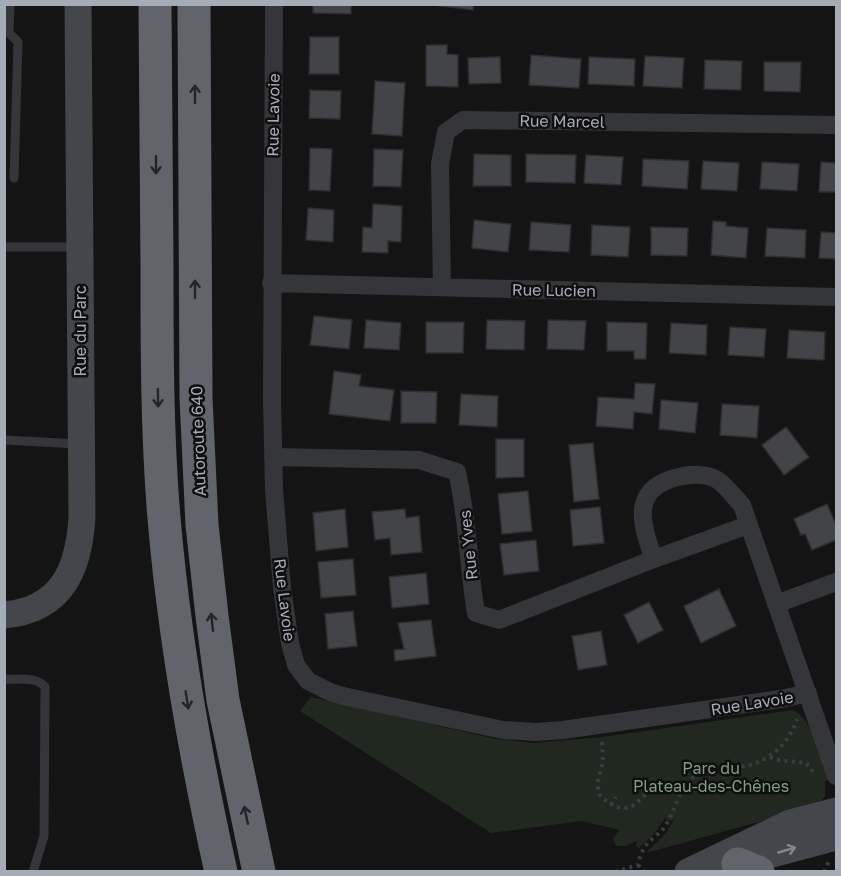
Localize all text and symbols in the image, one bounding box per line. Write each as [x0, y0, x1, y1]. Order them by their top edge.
street label: Rue Lavoie [262, 73, 284, 157]
one-way arrow [189, 84, 201, 104]
street label: Rue Marcel [519, 110, 605, 132]
one-way arrow [150, 154, 162, 174]
one-way arrow [189, 279, 201, 299]
street label: Rue Lucien [512, 279, 596, 301]
street label: Rue du Parc [70, 285, 90, 377]
street label: Autoroute 640 [186, 385, 210, 497]
one-way arrow [152, 388, 164, 408]
street label: Rue Yves [454, 509, 482, 581]
street label: Rue Lavoie [270, 557, 300, 643]
one-way arrow [207, 613, 218, 633]
street label: Rue Lavoie [709, 687, 795, 719]
one-way arrow [182, 689, 193, 709]
park label: Parc du Plateau-des-Chênes [633, 758, 789, 796]
one-way arrow [240, 805, 251, 825]
one-way arrow [777, 844, 796, 855]

